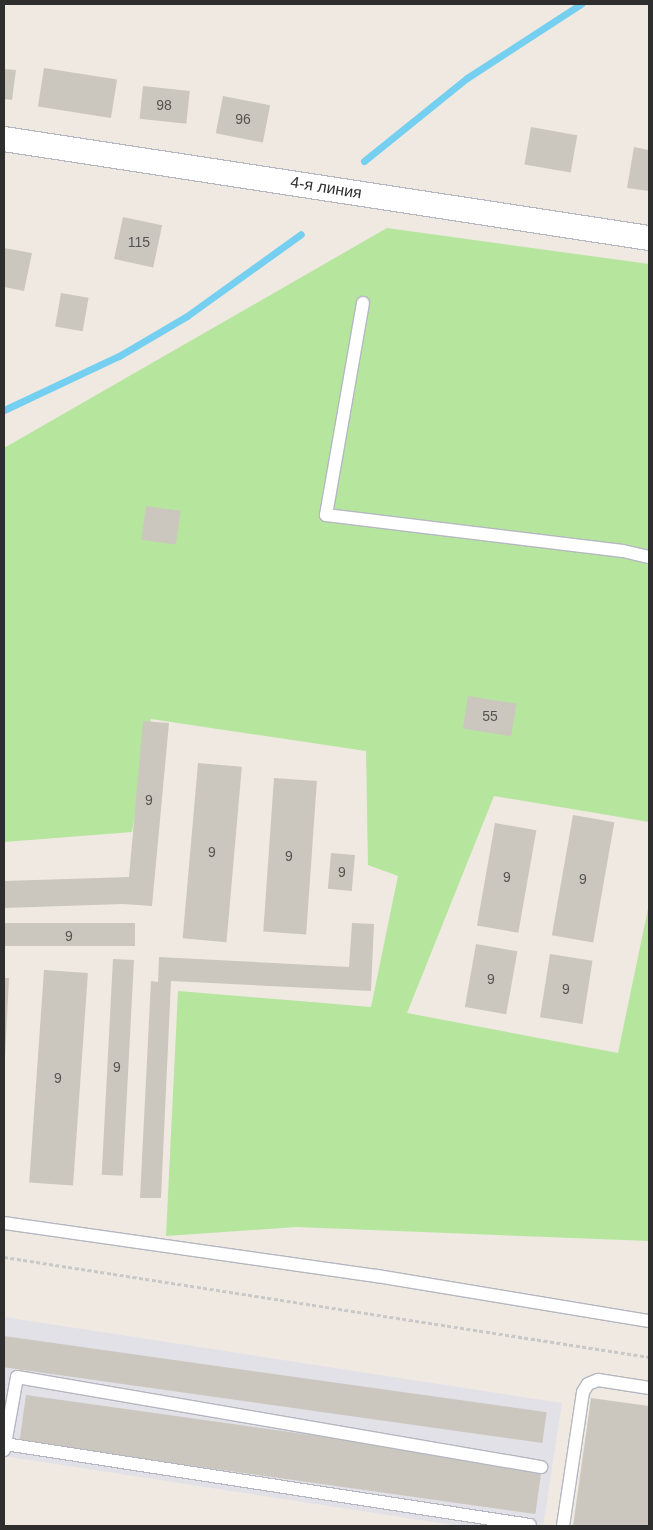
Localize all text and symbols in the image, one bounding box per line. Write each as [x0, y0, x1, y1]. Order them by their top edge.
house number: 98 [156, 97, 172, 113]
house number: 96 [235, 111, 251, 127]
street label: 4-я линия [289, 173, 363, 203]
house number: 115 [128, 234, 150, 250]
house number: 55 [482, 708, 498, 724]
house number: 9 [145, 792, 153, 808]
house number: 9 [208, 844, 216, 860]
house number: 9 [285, 848, 293, 864]
house number: 9 [338, 864, 346, 880]
house number: 9 [503, 869, 511, 885]
house number: 9 [579, 871, 587, 887]
house number: 9 [65, 928, 73, 944]
house number: 9 [487, 971, 495, 987]
house number: 9 [562, 981, 570, 997]
house number: 9 [113, 1059, 121, 1075]
house number: 9 [54, 1070, 62, 1086]

